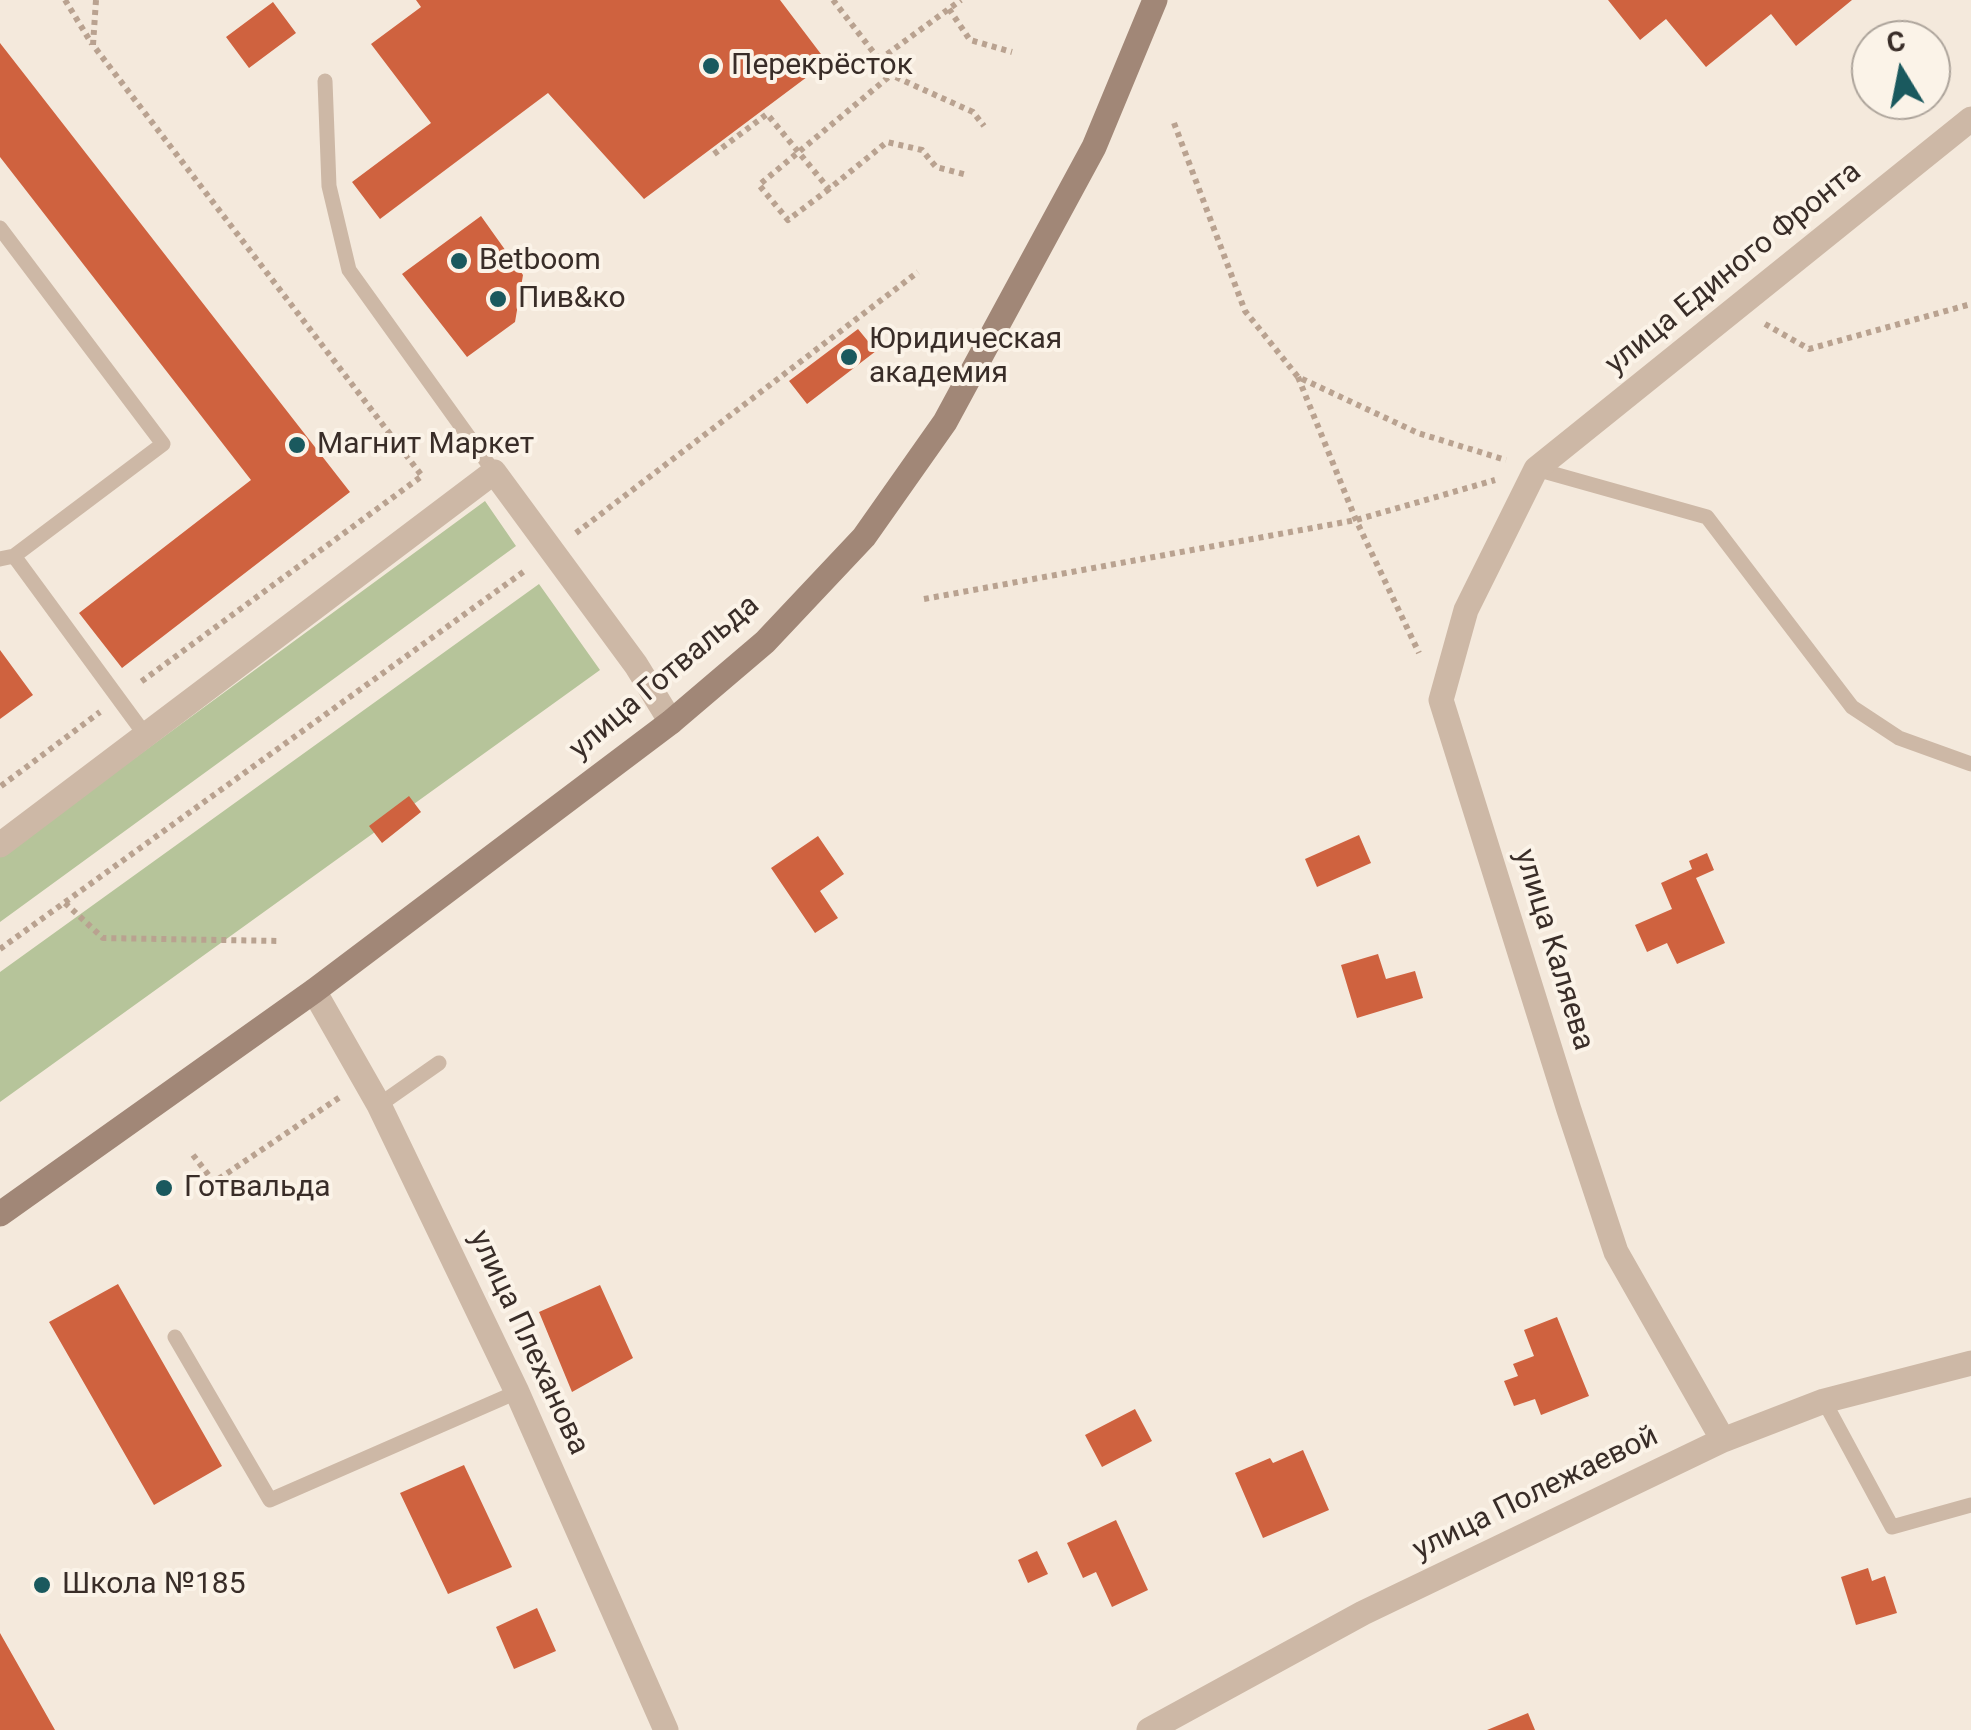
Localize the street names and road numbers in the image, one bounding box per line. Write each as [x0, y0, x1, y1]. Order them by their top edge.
street label: улица Единого Фронта [1599, 155, 1869, 383]
street label: улица Готвальда [563, 588, 767, 768]
street label: улица Каляева [1505, 845, 1601, 1055]
street label: улица Плеханова [460, 1225, 596, 1461]
street label: улица Полежаевой [1408, 1419, 1664, 1569]

